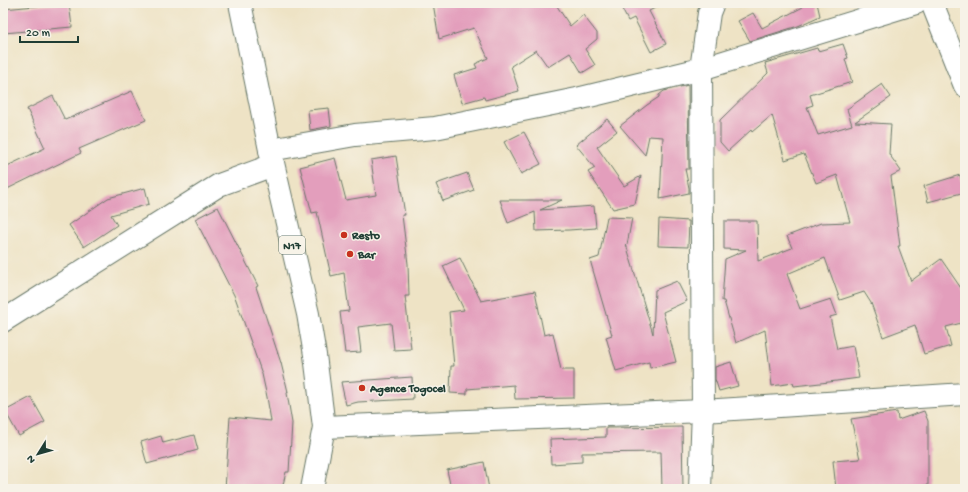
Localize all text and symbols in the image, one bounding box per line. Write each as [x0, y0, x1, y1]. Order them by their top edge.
scale bar [20, 18, 78, 44]
text: 20 m [26, 27, 51, 41]
marker: Resto [339, 230, 349, 240]
place label: Resto [351, 230, 381, 244]
road number: N17 [279, 236, 305, 254]
marker: Bar [345, 249, 355, 259]
place label: Bar [357, 249, 377, 263]
marker: Agence Togocel [357, 383, 367, 393]
place label: Agence Togocel [369, 383, 446, 397]
north arrow [18, 434, 58, 474]
text: N [25, 452, 39, 465]

